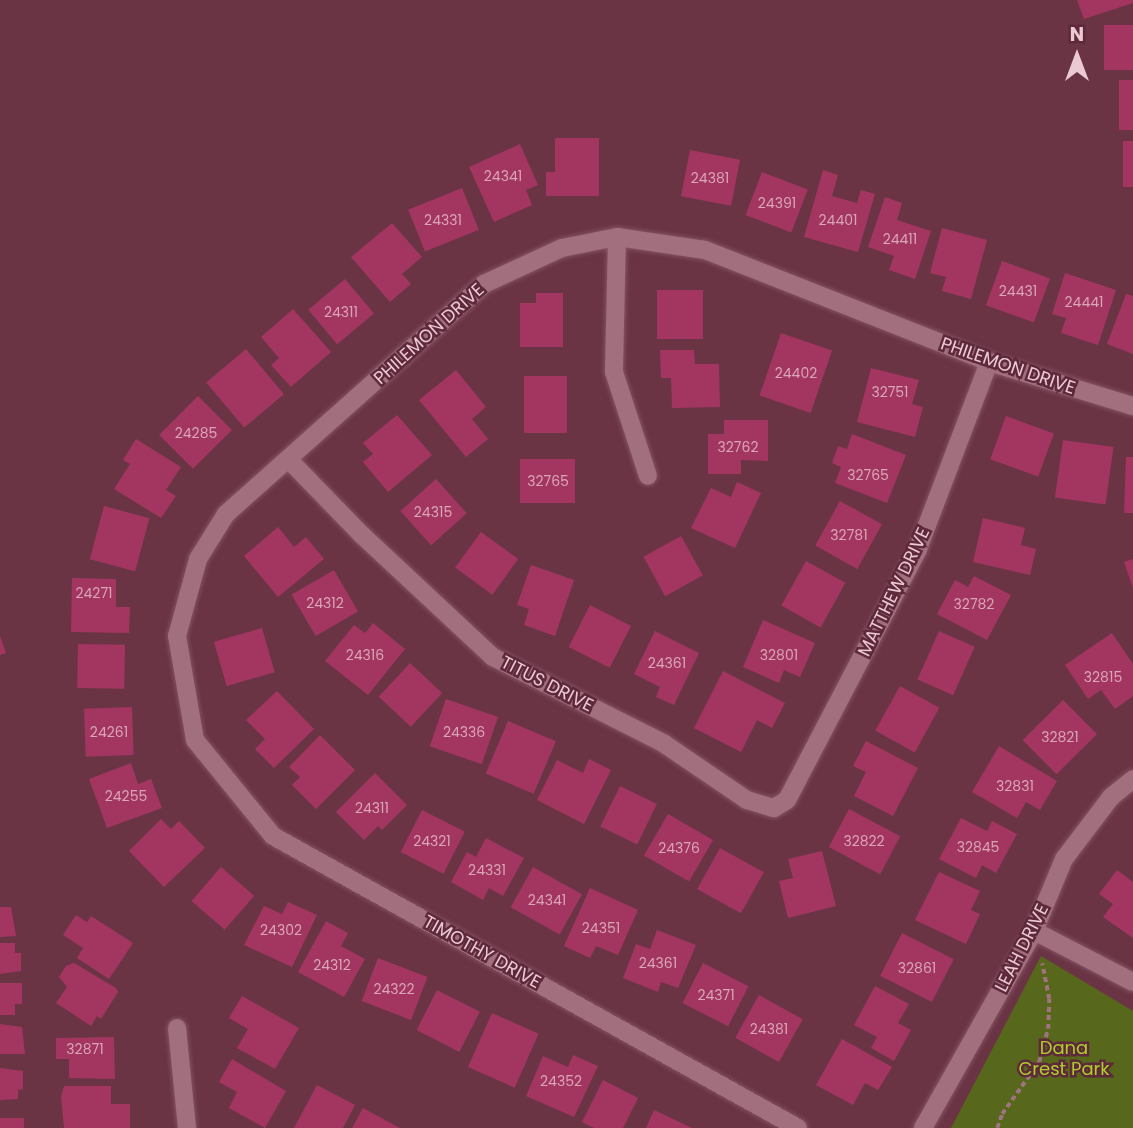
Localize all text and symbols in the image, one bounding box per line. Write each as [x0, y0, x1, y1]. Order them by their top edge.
north arrow [1042, 21, 1112, 91]
text: N [1070, 21, 1084, 48]
house number: 24341 [484, 168, 522, 184]
house number: 24381 [691, 170, 729, 186]
house number: 24391 [758, 195, 796, 211]
house number: 24331 [424, 212, 462, 228]
house number: 24401 [819, 212, 857, 228]
house number: 24411 [883, 231, 917, 247]
street label: PHILEMON DRIVE [369, 279, 489, 389]
house number: 24431 [999, 283, 1037, 299]
house number: 24441 [1065, 294, 1103, 310]
house number: 24311 [324, 304, 358, 320]
street label: PHILEMON DRIVE [938, 333, 1078, 399]
house number: 24402 [775, 365, 817, 381]
house number: 32751 [871, 384, 909, 400]
house number: 24285 [175, 425, 217, 441]
house number: 32762 [718, 439, 758, 455]
house number: 32765 [847, 467, 889, 483]
house number: 32765 [527, 473, 569, 489]
house number: 24315 [414, 504, 452, 520]
street label: MATTHEW DRIVE [853, 524, 935, 660]
house number: 32781 [830, 527, 868, 543]
house number: 24271 [75, 585, 113, 601]
house number: 24312 [306, 595, 344, 611]
house number: 32782 [954, 596, 994, 612]
house number: 24316 [346, 647, 384, 663]
house number: 32801 [760, 647, 798, 663]
street label: TITUS DRIVE [497, 651, 597, 717]
house number: 24361 [648, 655, 686, 671]
house number: 32815 [1084, 669, 1122, 685]
house number: 24261 [90, 724, 128, 740]
house number: 24336 [443, 724, 485, 740]
house number: 32821 [1041, 729, 1079, 745]
house number: 32831 [996, 778, 1034, 794]
house number: 24255 [105, 788, 147, 804]
house number: 24311 [355, 800, 389, 816]
house number: 24321 [413, 833, 451, 849]
house number: 32822 [843, 833, 885, 849]
house number: 32845 [957, 839, 999, 855]
house number: 24376 [658, 840, 700, 856]
house number: 24331 [468, 862, 506, 878]
house number: 24341 [528, 892, 566, 908]
street label: LEAH DRIVE [991, 900, 1053, 996]
street label: TIMOTHY DRIVE [420, 911, 544, 993]
house number: 24351 [582, 920, 620, 936]
house number: 24302 [260, 922, 302, 938]
house number: 24361 [639, 955, 677, 971]
house number: 24312 [313, 957, 351, 973]
house number: 32861 [898, 960, 936, 976]
house number: 24322 [373, 981, 415, 997]
house number: 24371 [697, 987, 735, 1003]
house number: 24381 [750, 1021, 788, 1037]
park label: Dana Crest Park [1018, 1038, 1110, 1080]
house number: 32871 [66, 1041, 104, 1057]
house number: 24352 [540, 1073, 582, 1089]

